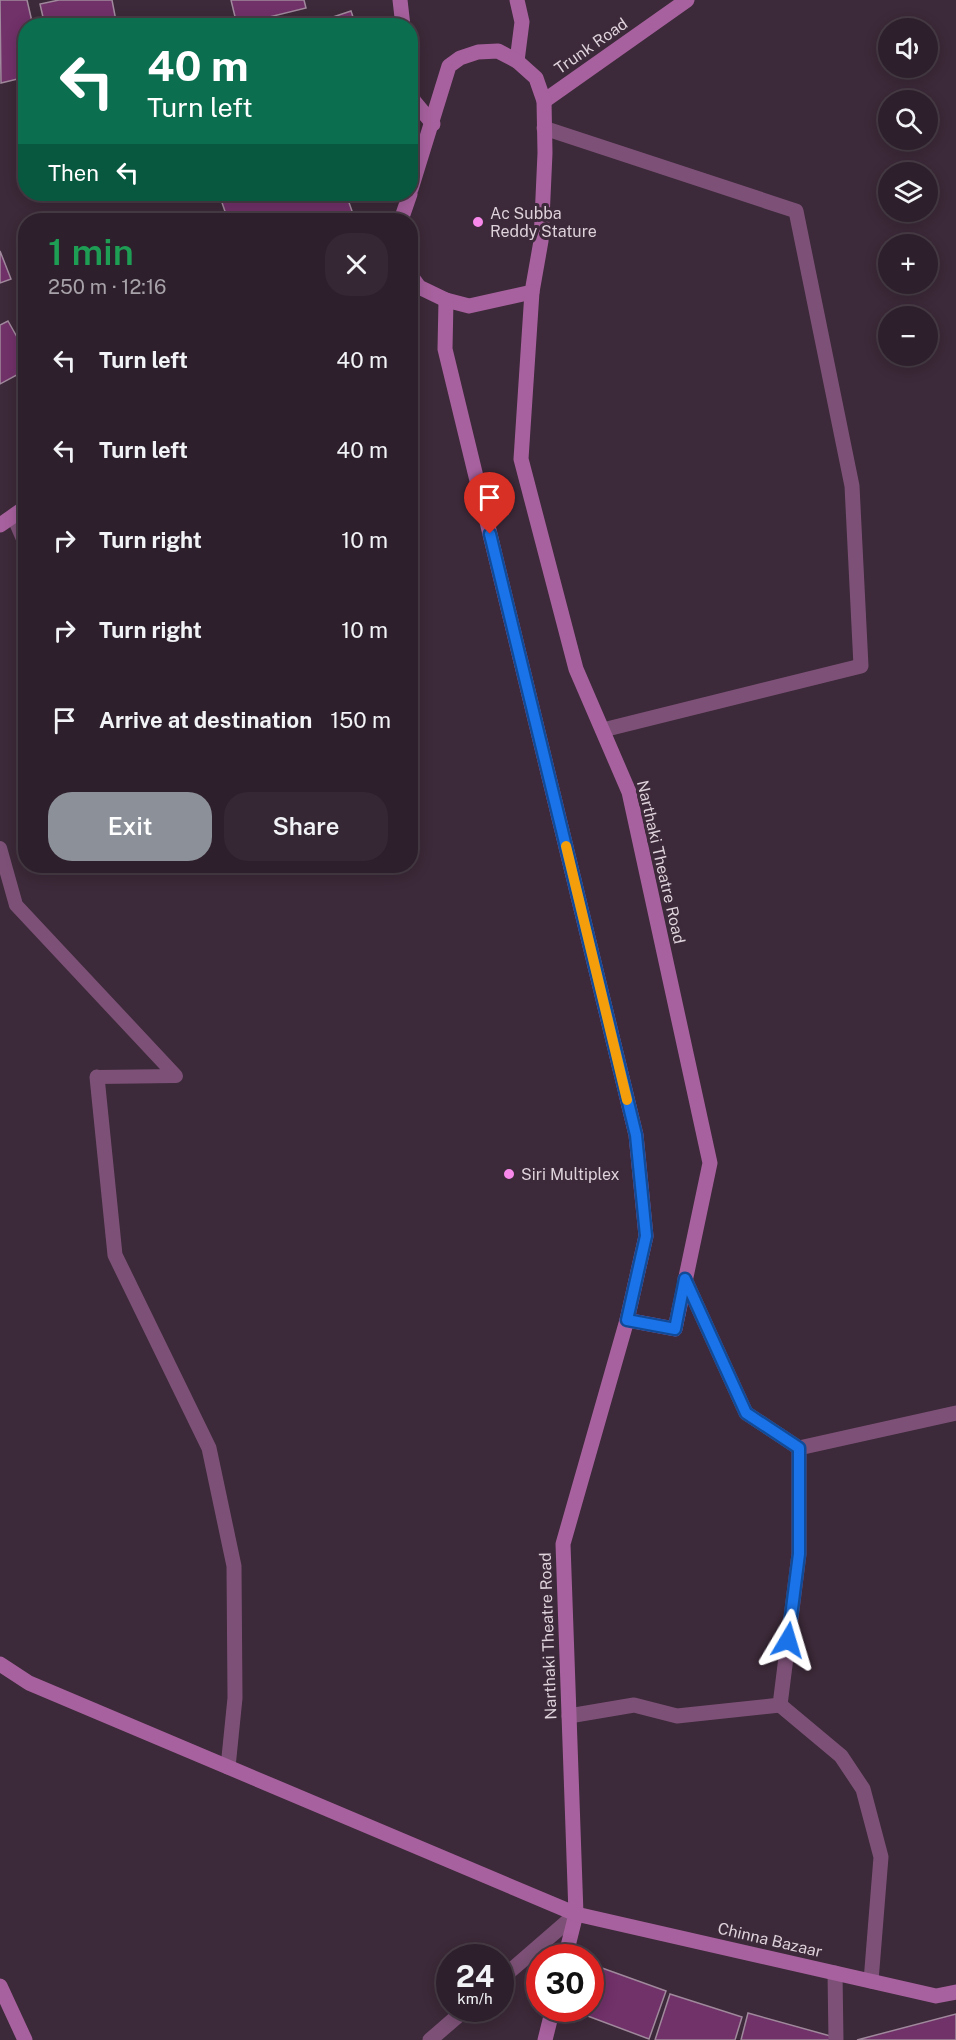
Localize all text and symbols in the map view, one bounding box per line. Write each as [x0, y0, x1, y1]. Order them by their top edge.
street label: Trunk Road [551, 14, 631, 78]
map controls [878, 18, 938, 366]
button: sound [878, 18, 938, 78]
text: 40 m [147, 41, 249, 90]
icon: left [48, 42, 126, 120]
button: search [878, 90, 938, 150]
text: Turn left [147, 91, 253, 123]
icon: left [111, 156, 144, 189]
text: Then [48, 160, 99, 186]
button: layers [878, 162, 938, 222]
place label: Ac Subba Reddy Stature [490, 204, 597, 241]
marker: Ac Subba Reddy Stature [471, 215, 485, 229]
text: 1 min [48, 231, 134, 273]
button: close [325, 233, 388, 296]
button: + [878, 234, 938, 294]
text: 250 m · 12:16 [48, 275, 166, 299]
button: − [878, 306, 938, 366]
icon: left [48, 344, 81, 377]
text: Turn left [99, 347, 188, 373]
text: 40 m [336, 347, 388, 373]
icon: left [48, 434, 81, 467]
text: Turn left [99, 437, 188, 463]
text: 40 m [336, 437, 388, 463]
pin [464, 472, 515, 534]
icon: arrive [473, 481, 506, 514]
icon: right [48, 524, 81, 557]
text: Turn right [99, 527, 202, 553]
text: 10 m [341, 527, 388, 553]
icon: right [48, 614, 81, 647]
text: Turn right [99, 617, 202, 643]
text: 10 m [341, 617, 388, 643]
icon: arrive [48, 704, 81, 737]
text: Arrive at destination [99, 707, 312, 733]
text: 150 m [330, 707, 391, 733]
street label: Narthaki Theatre Road [633, 778, 689, 946]
button: Exit [48, 792, 212, 861]
button: Share [224, 792, 388, 861]
place label: Siri Multiplex [521, 1165, 619, 1184]
marker: Siri Multiplex [502, 1167, 516, 1181]
street label: Narthaki Theatre Road [536, 1552, 560, 1720]
position arrow [756, 1608, 820, 1672]
street label: Chinna Bazaar [716, 1919, 824, 1961]
speed limit sign: 30 [526, 1944, 604, 2022]
text: 24 [456, 1958, 494, 1994]
text: km/h [457, 1990, 493, 2007]

